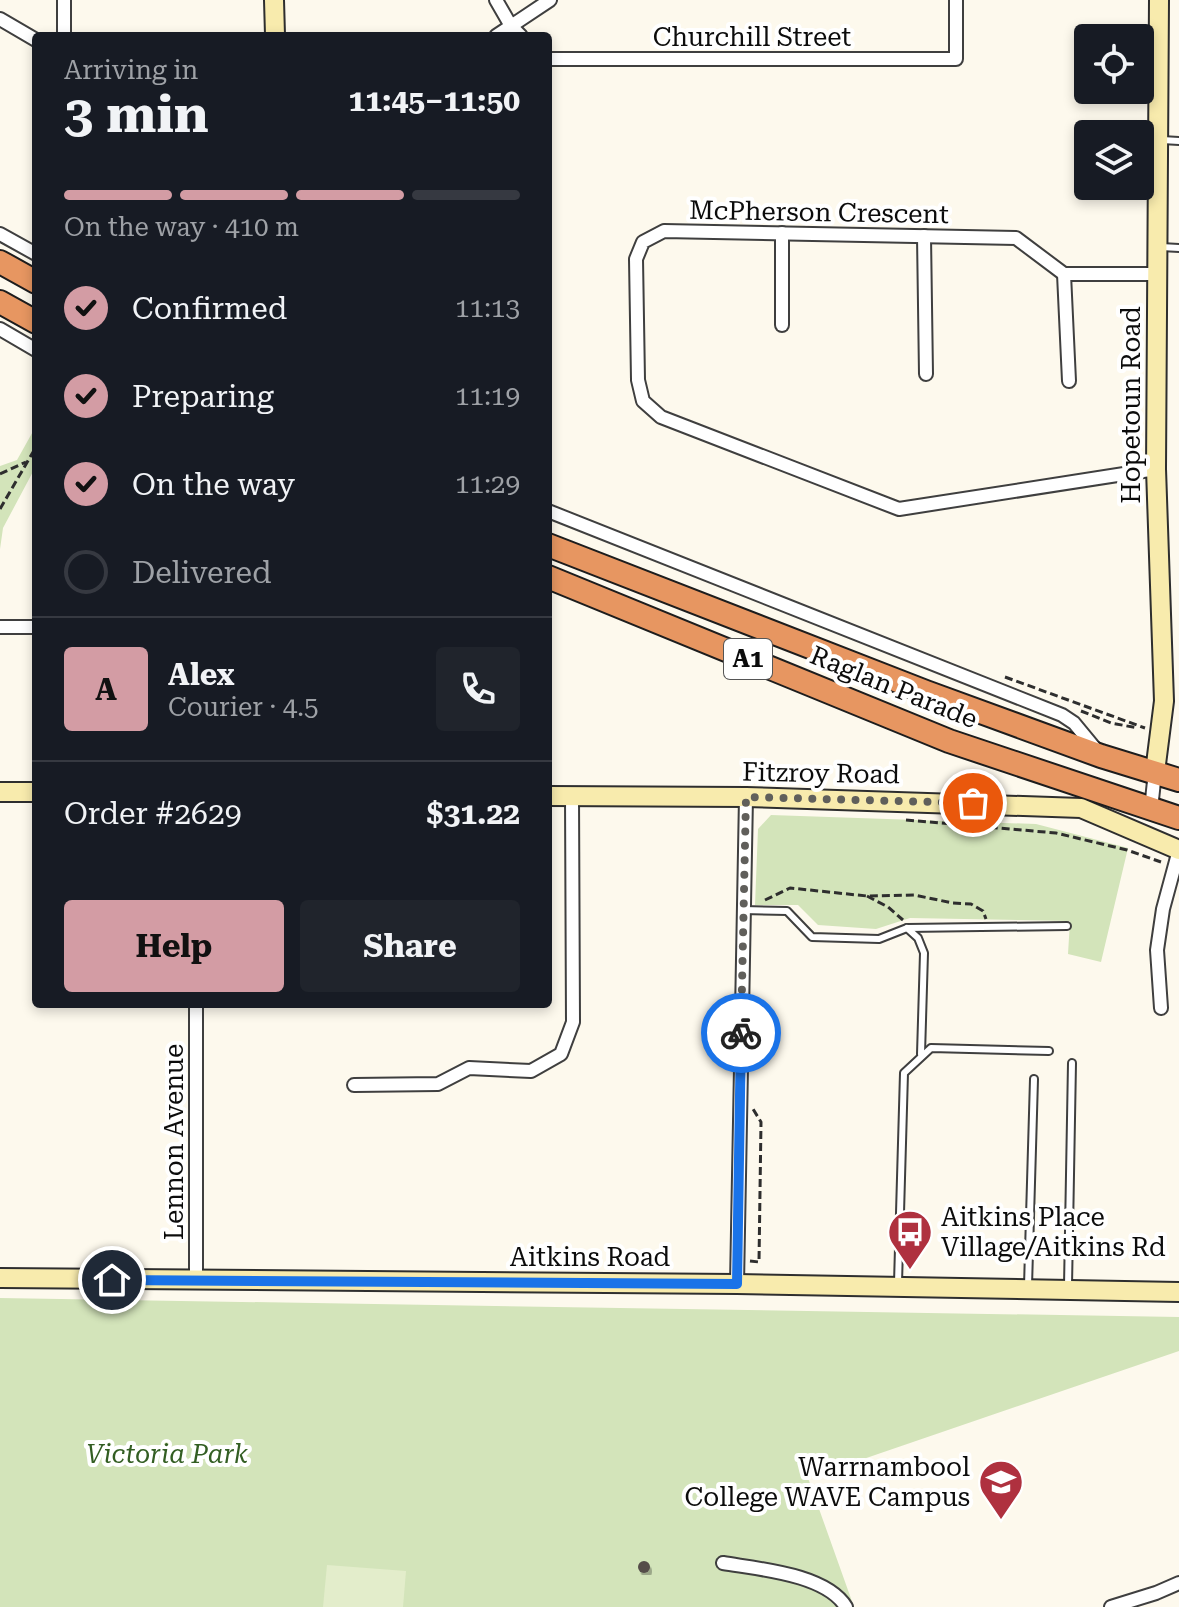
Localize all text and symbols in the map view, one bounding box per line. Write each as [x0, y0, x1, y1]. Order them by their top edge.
street label: Churchill Street [653, 22, 852, 52]
map controls [1074, 24, 1154, 200]
button: locate [1074, 24, 1154, 104]
text: Arriving in [64, 55, 198, 85]
text: 11:45–11:50 [348, 83, 520, 118]
text: 3 min [64, 84, 209, 145]
button: layers [1074, 120, 1154, 200]
street label: McPherson Crescent [689, 195, 949, 229]
text: On the way · 410 m [64, 212, 299, 242]
icon: check [64, 286, 108, 330]
text: Confirmed [132, 291, 287, 326]
text: 11:13 [455, 293, 520, 323]
street label: Hopetoun Road [1116, 306, 1146, 504]
icon: check [64, 374, 108, 418]
text: Preparing [132, 379, 274, 414]
text: 11:19 [455, 381, 520, 411]
icon: check [64, 462, 108, 506]
text: On the way [132, 467, 295, 502]
text: 11:29 [455, 469, 520, 499]
text: Delivered [132, 555, 271, 590]
road number: A1 [724, 639, 772, 679]
street label: Raglan Parade [806, 640, 982, 734]
button: phone [436, 647, 520, 731]
text: Alex [168, 657, 235, 692]
text: A [95, 672, 117, 707]
text: Courier · 4.5 [168, 692, 318, 722]
street label: Fitzroy Road [742, 757, 900, 789]
pin [939, 769, 1007, 837]
icon: bag [951, 781, 995, 825]
text: Order #2629 [64, 796, 242, 831]
text: $31.22 [427, 796, 520, 831]
button: Help [64, 900, 284, 992]
button: Share [300, 900, 520, 992]
courier [701, 993, 781, 1073]
icon: bike [719, 1011, 763, 1055]
street label: Lennon Avenue [159, 1044, 189, 1240]
place label: Aitkins Place Village/Aitkins Rd [941, 1202, 1166, 1262]
bus stop icon: Aitkins Place Village/Aitkins Rd [886, 1208, 934, 1271]
street label: Aitkins Road [510, 1242, 671, 1272]
pin [78, 1246, 146, 1314]
icon: home [90, 1258, 134, 1302]
park label: Victoria Park [86, 1439, 249, 1469]
place label: Warrnambool College WAVE Campus [685, 1452, 970, 1512]
school or university icon: Warrnambool College WAVE Campus [977, 1458, 1025, 1521]

